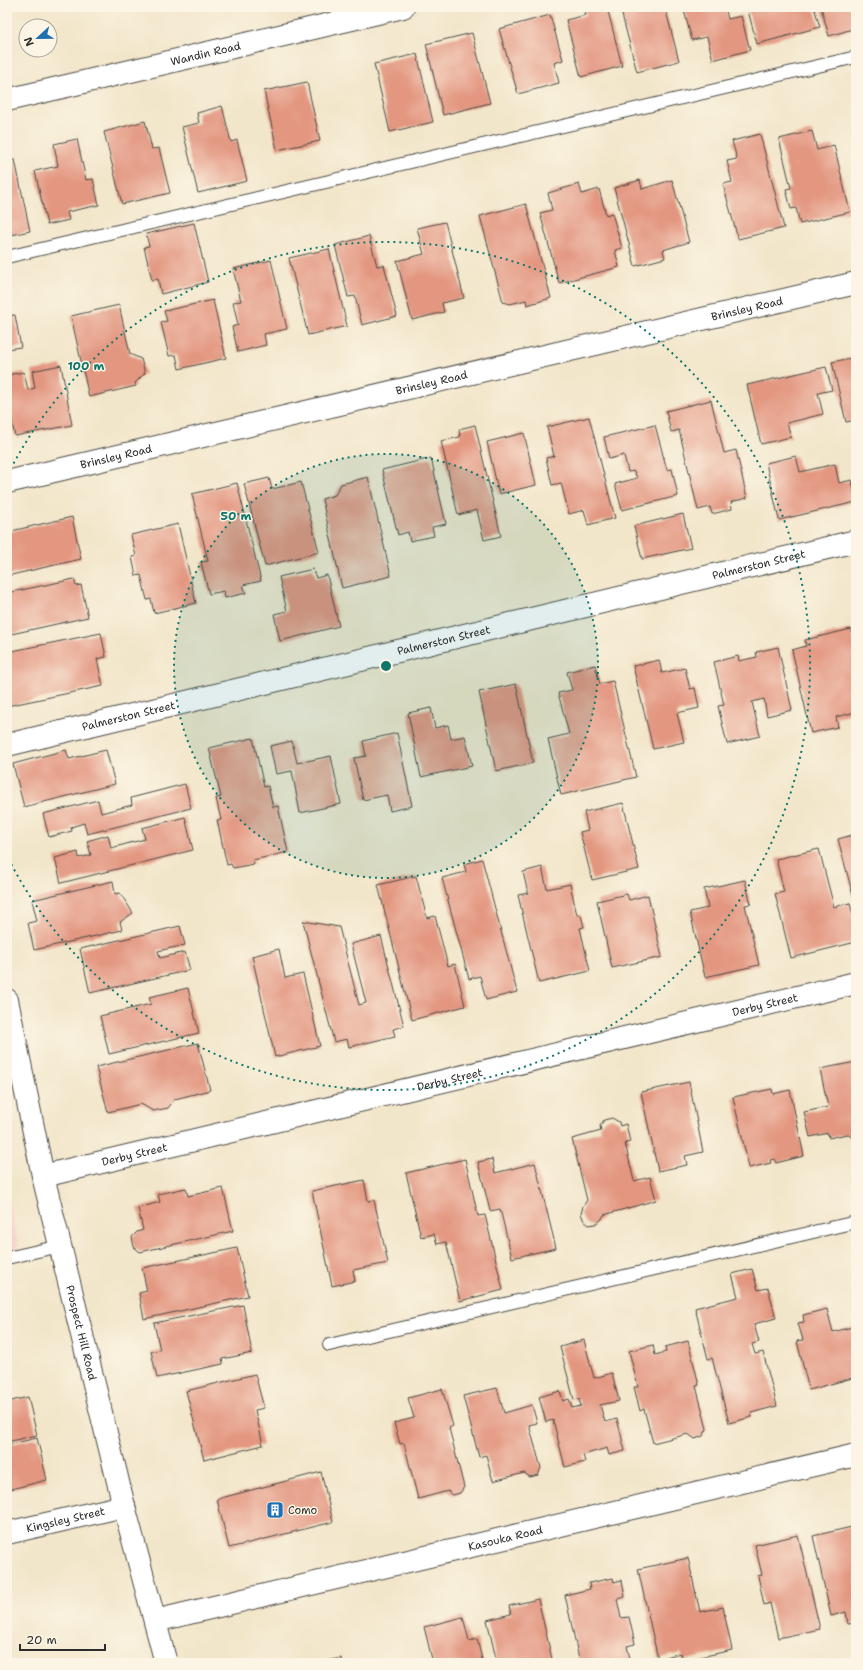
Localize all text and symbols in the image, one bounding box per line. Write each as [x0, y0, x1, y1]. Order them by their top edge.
north arrow [18, 18, 58, 58]
text: N [20, 34, 38, 48]
street label: Wandin Road [169, 38, 242, 69]
street label: Brinsley Road [710, 293, 784, 325]
text: 100 m [68, 358, 105, 374]
street label: Brinsley Road [394, 367, 469, 399]
street label: Brinsley Road [79, 441, 154, 473]
text: 50 m [221, 508, 252, 524]
street label: Palmerston Street [711, 546, 807, 583]
street label: Palmerston Street [396, 622, 492, 659]
centre of rings [379, 659, 393, 673]
street label: Palmerston Street [81, 698, 177, 735]
street label: Derby Street [731, 990, 800, 1020]
street label: Derby Street [416, 1065, 484, 1095]
street label: Derby Street [100, 1140, 169, 1170]
street label: Prospect Hill Road [62, 1284, 100, 1382]
building icon: Como [265, 1500, 285, 1520]
place label: Como [288, 1503, 318, 1518]
street label: Kingsley Street [25, 1504, 107, 1536]
street label: Kasouka Road [467, 1522, 544, 1555]
scale bar [20, 1626, 105, 1652]
text: 20 m [26, 1632, 57, 1648]

